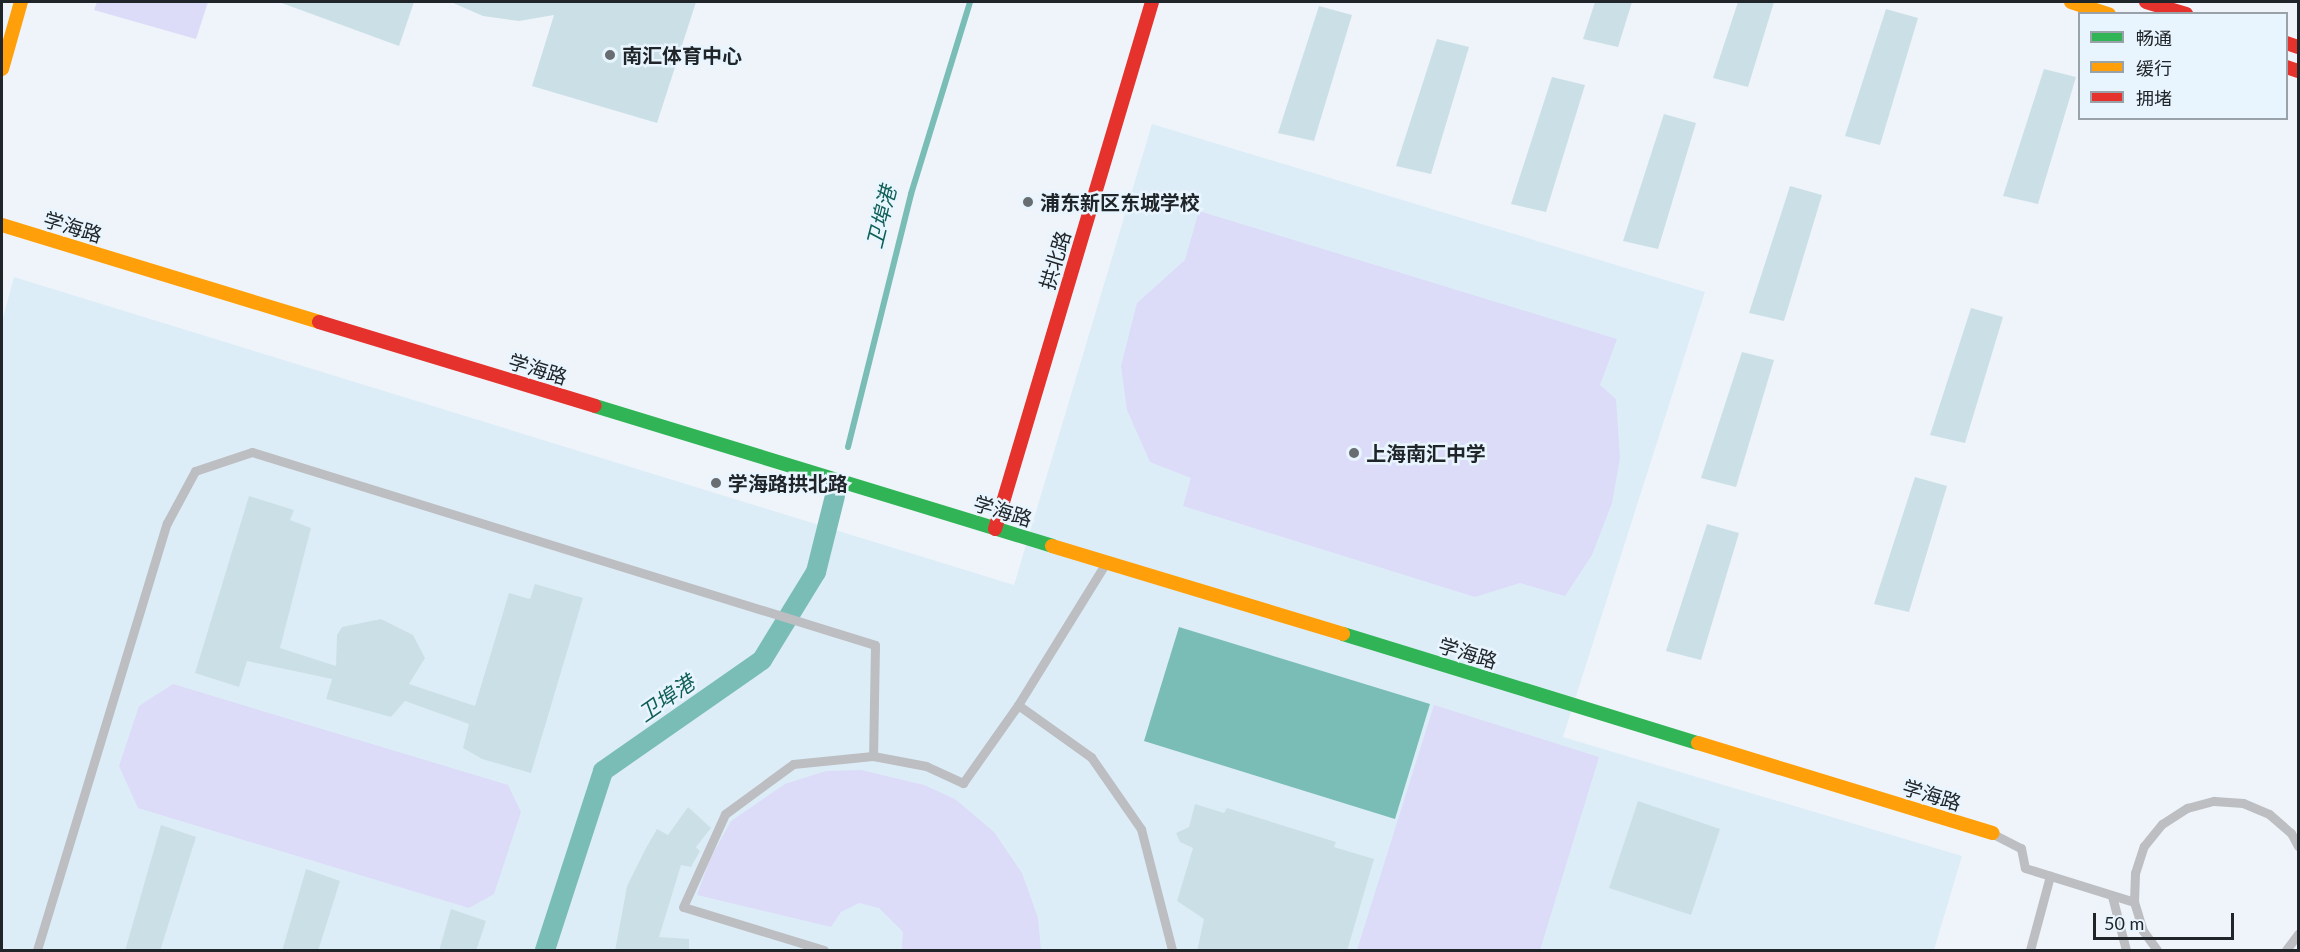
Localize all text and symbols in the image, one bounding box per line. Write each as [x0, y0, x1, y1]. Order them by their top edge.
legend [2078, 12, 2288, 120]
text: 畅通 [2136, 27, 2172, 49]
place label: 南汇体育中心 [622, 43, 742, 67]
marker: 南汇体育中心 [603, 48, 617, 62]
text: 缓行 [2136, 57, 2172, 79]
text: 拥堵 [2136, 87, 2172, 109]
water label: 卫埠港 [861, 183, 901, 251]
place label: 浦东新区东城学校 [1040, 190, 1200, 214]
marker: 浦东新区东城学校 [1021, 195, 1035, 209]
street label: 学海路 [41, 207, 105, 247]
street label: 拱北路 [1035, 228, 1075, 292]
street label: 学海路 [506, 349, 570, 389]
place label: 上海南汇中学 [1366, 441, 1486, 465]
marker: 上海南汇中学 [1347, 446, 1361, 460]
place label: 学海路拱北路 [728, 471, 848, 495]
marker: 学海路拱北路 [709, 476, 723, 490]
street label: 学海路 [971, 491, 1035, 531]
street label: 学海路 [1436, 633, 1500, 673]
water label: 卫埠港 [633, 670, 699, 726]
street label: 学海路 [1900, 775, 1964, 815]
scale bar [2096, 901, 2237, 939]
text: 50 m [2104, 912, 2144, 934]

